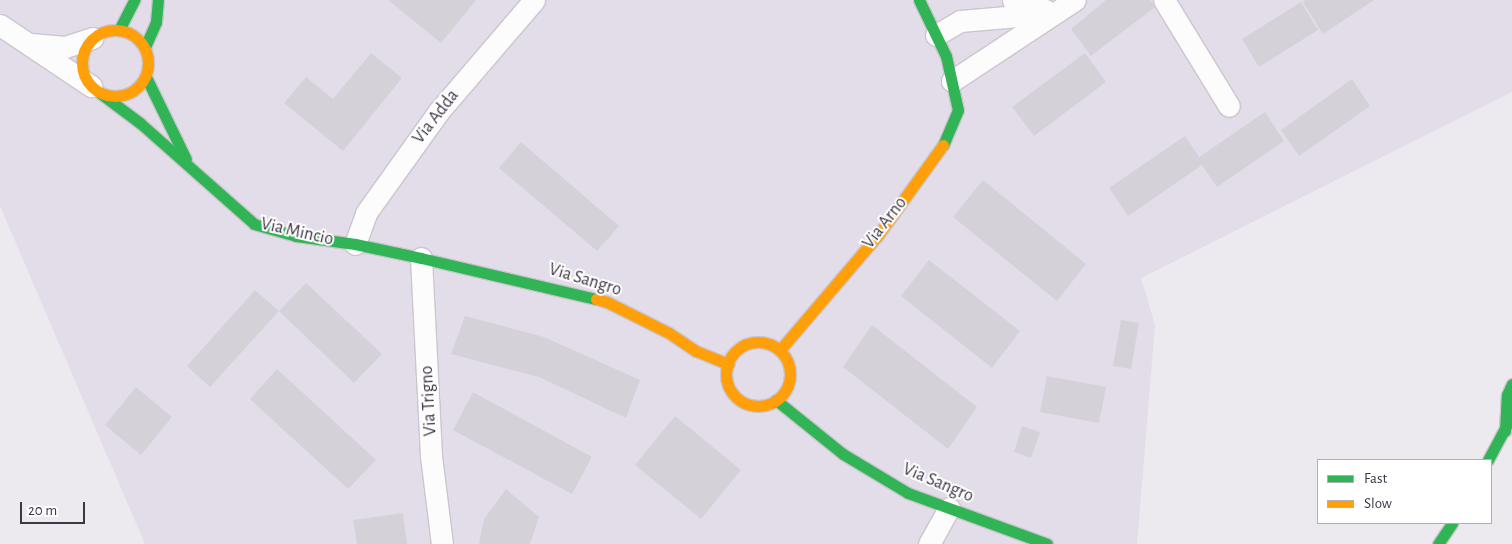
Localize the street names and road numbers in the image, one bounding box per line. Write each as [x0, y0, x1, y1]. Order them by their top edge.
street label: Via Adda [408, 86, 464, 148]
street label: Via Arno [858, 193, 912, 253]
street label: Via Mincio [259, 213, 335, 251]
street label: Via Sangro [546, 259, 624, 301]
street label: Via Trigno [416, 365, 442, 437]
street label: Via Sangro [899, 458, 977, 508]

